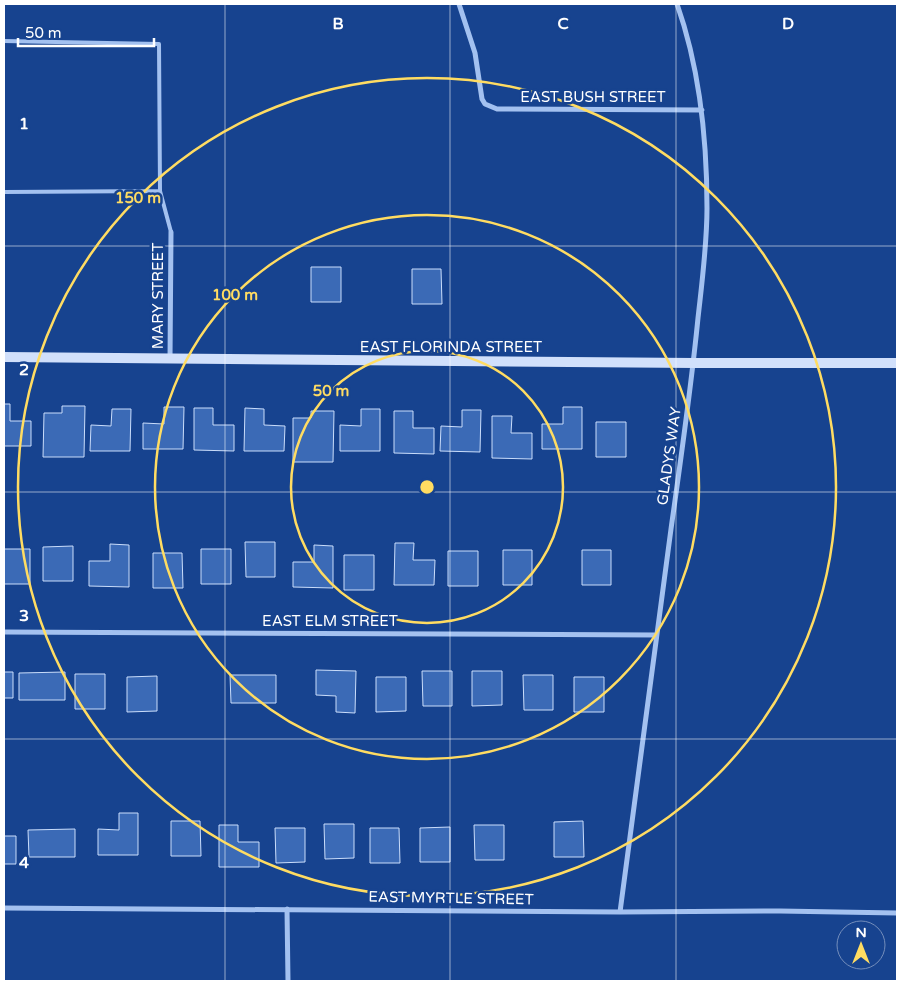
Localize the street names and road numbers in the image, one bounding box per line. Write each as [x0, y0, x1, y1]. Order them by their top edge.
street label: EAST BUSH STREET [520, 88, 666, 106]
street label: MARY STREET [149, 243, 167, 349]
street label: EAST FLORINDA STREET [360, 338, 542, 356]
street label: GLADYS WAY [653, 405, 685, 506]
street label: EAST ELM STREET [262, 612, 398, 630]
street label: EAST MYRTLE STREET [368, 888, 534, 908]

